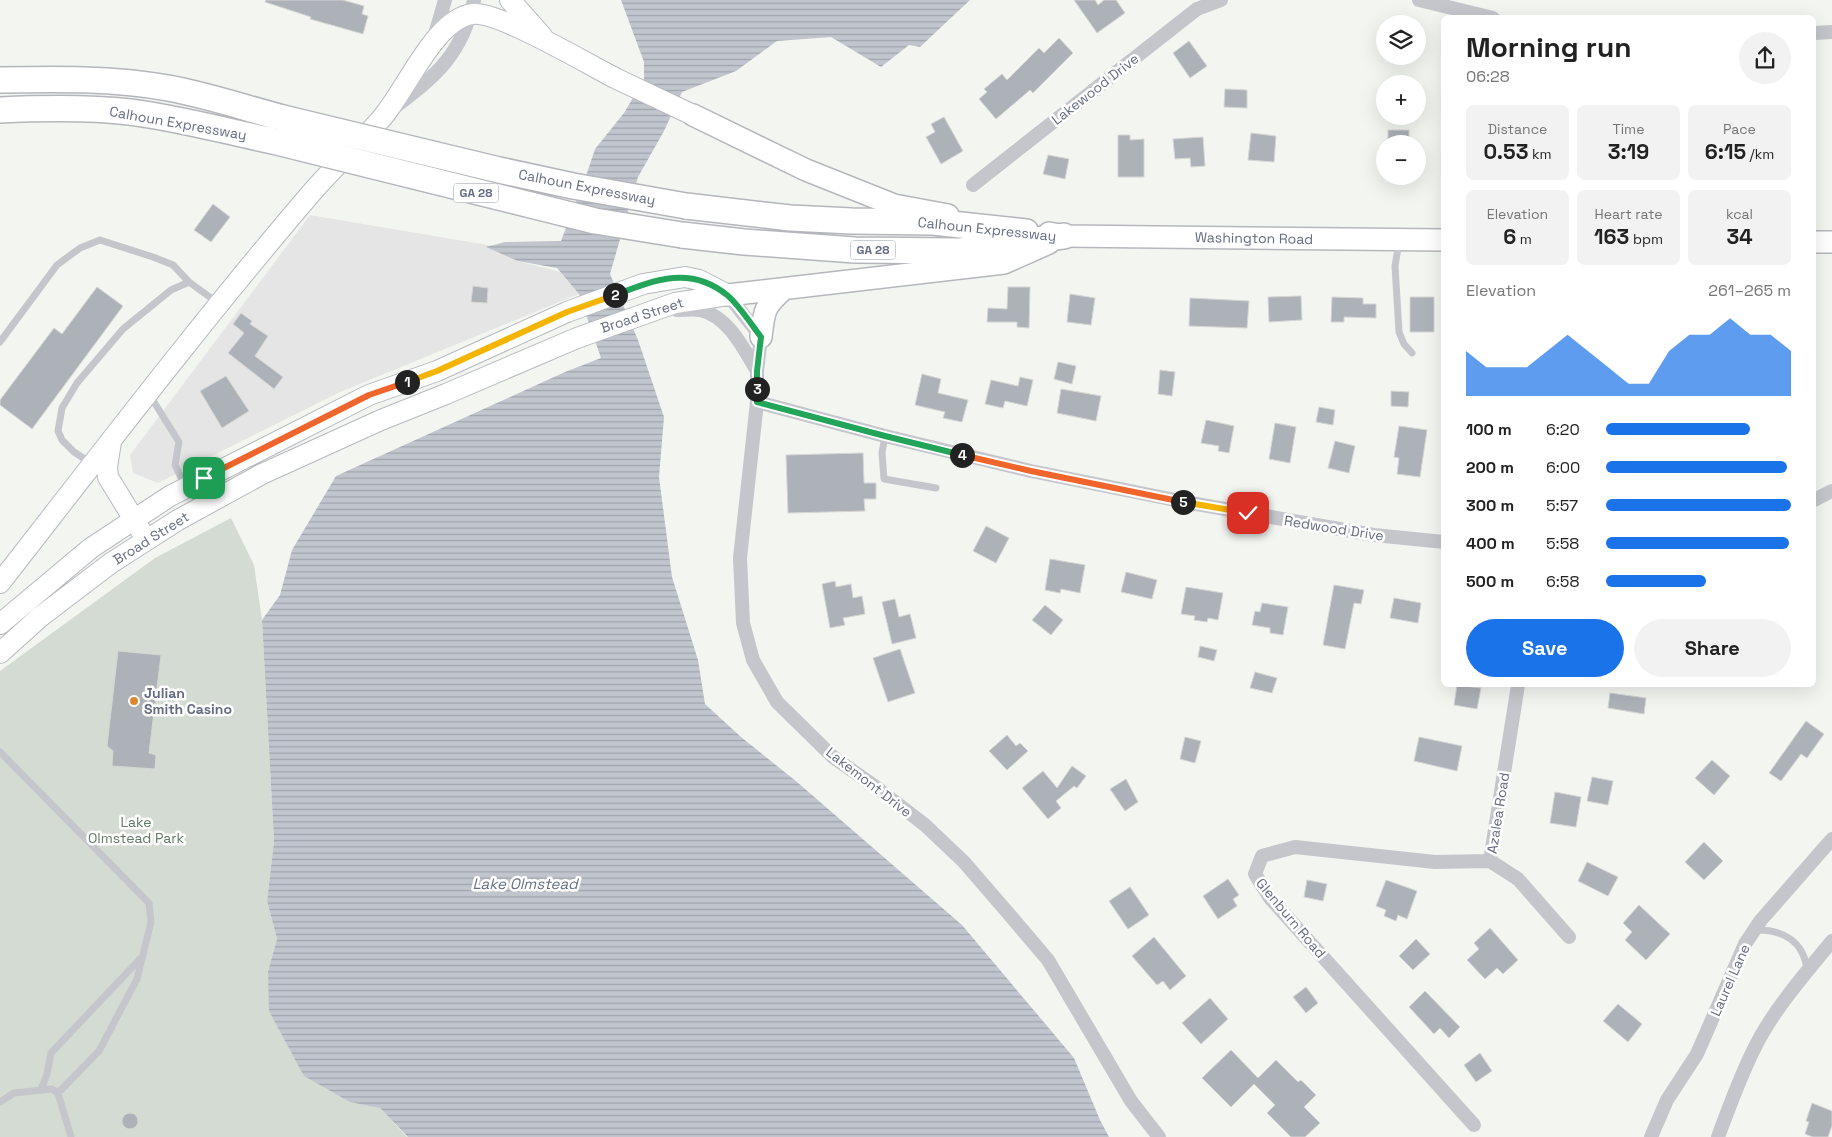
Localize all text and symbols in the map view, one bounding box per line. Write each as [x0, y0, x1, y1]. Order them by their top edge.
map controls [1376, 15, 1426, 185]
button: layers [1376, 15, 1426, 65]
text: Morning run [1466, 29, 1631, 65]
button: share [1739, 32, 1791, 84]
street label: Lakewood Drive [1048, 49, 1142, 129]
text: 06:28 [1466, 66, 1510, 87]
button: + [1376, 75, 1426, 125]
street label: Calhoun Expressway [108, 102, 248, 144]
text: Distance [1488, 120, 1547, 138]
text: Time [1613, 120, 1644, 138]
text: Pace [1723, 120, 1756, 138]
button: − [1376, 135, 1426, 185]
text: 0.53 [1483, 138, 1528, 165]
text: 3:19 [1608, 138, 1649, 165]
text: 6:15 [1705, 138, 1746, 165]
text: km [1528, 145, 1552, 163]
text: /km [1746, 145, 1774, 163]
street label: Calhoun Expressway [517, 165, 657, 209]
road number: GA 28 [454, 184, 498, 202]
text: Elevation [1487, 205, 1548, 223]
text: Heart rate [1595, 205, 1662, 223]
text: kcal [1726, 205, 1753, 223]
street label: Calhoun Expressway [917, 213, 1057, 245]
text: 6 [1503, 223, 1516, 250]
text: 163 [1594, 223, 1629, 250]
text: 34 [1726, 223, 1753, 250]
street label: Washington Road [1195, 228, 1313, 248]
text: m [1516, 230, 1532, 248]
text: bpm [1629, 230, 1663, 248]
road number: GA 28 [850, 240, 896, 260]
text: Elevation [1466, 280, 1536, 301]
text: 261–265 m [1708, 280, 1791, 301]
pin: 2 [602, 282, 628, 308]
text: 2 [611, 286, 620, 304]
street label: Broad Street [598, 293, 686, 337]
pin: 1 [394, 370, 420, 394]
text: 1 [404, 373, 411, 391]
pin: 3 [744, 376, 770, 402]
text: 3 [753, 380, 762, 398]
text: 100 m [1466, 419, 1512, 440]
text: 6:20 [1546, 419, 1580, 440]
pin: 4 [950, 442, 974, 468]
text: 4 [958, 446, 967, 464]
pin [183, 457, 225, 499]
text: 200 m [1466, 457, 1514, 478]
text: 6:00 [1546, 457, 1580, 478]
icon: arrive [190, 464, 218, 492]
pin: 5 [1170, 490, 1196, 514]
pin [1227, 492, 1269, 534]
text: 5 [1179, 493, 1188, 511]
text: 300 m [1466, 495, 1514, 516]
text: 5:57 [1546, 495, 1578, 516]
icon: check [1234, 499, 1262, 527]
street label: Broad Street [110, 508, 192, 568]
street label: Redwood Drive [1283, 511, 1385, 545]
text: 400 m [1466, 533, 1515, 554]
text: 5:58 [1546, 533, 1579, 554]
text: 500 m [1466, 571, 1514, 592]
text: 6:58 [1546, 571, 1579, 592]
button: Save [1466, 619, 1624, 677]
button: Share [1634, 619, 1791, 677]
place label: Julian Smith Casino [144, 684, 232, 718]
marker: Julian Smith Casino [128, 695, 140, 707]
street label: Lakemont Drive [823, 743, 915, 821]
street label: Azalea Road [1483, 771, 1513, 855]
park label: Lake Olmstead Park [88, 813, 185, 847]
water label: Lake Olmstead [472, 874, 580, 893]
street label: Glenburn Road [1252, 874, 1330, 962]
street label: Laurel Lane [1706, 941, 1754, 1019]

